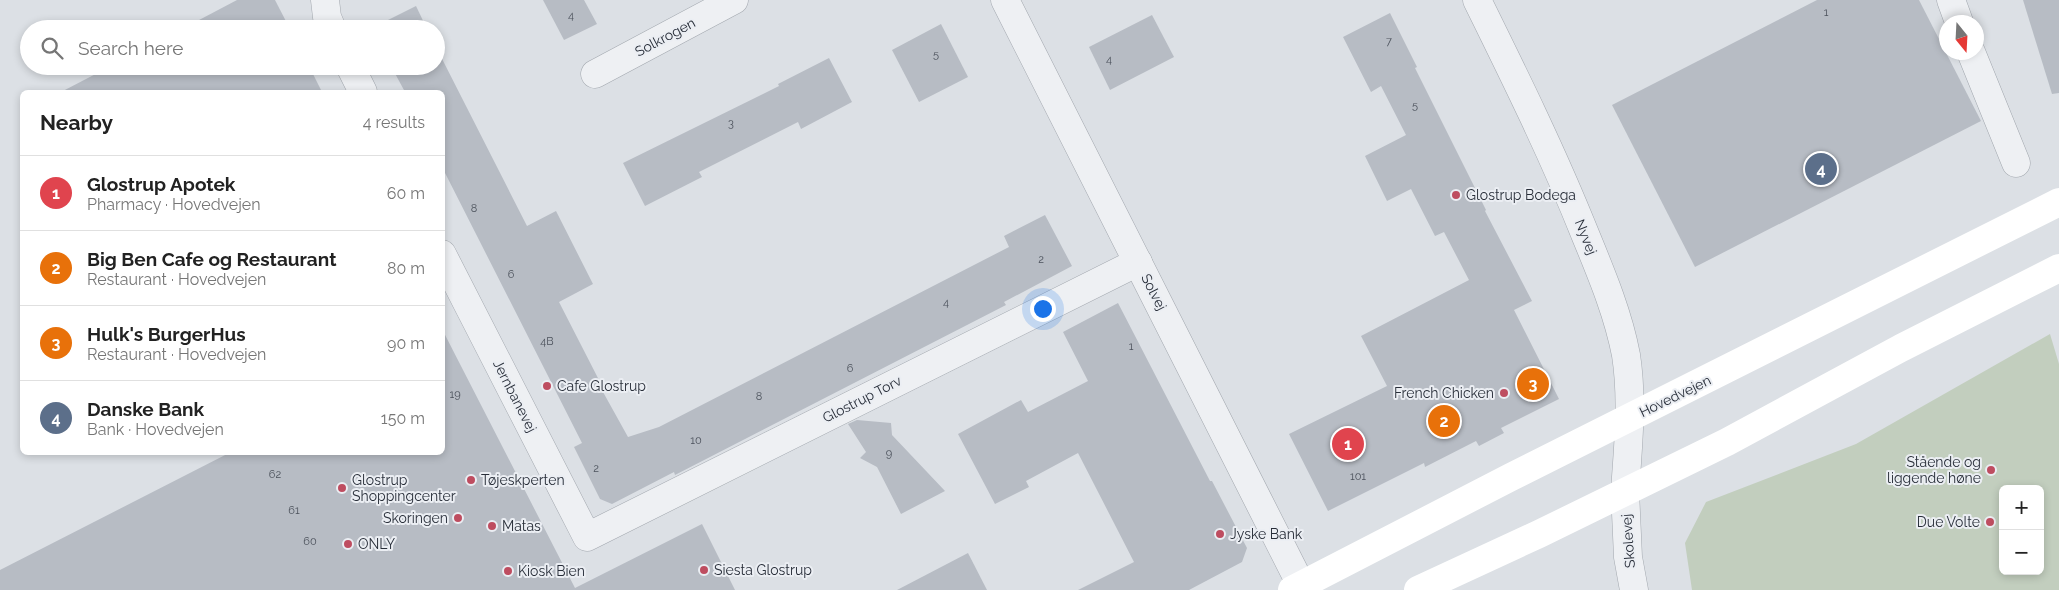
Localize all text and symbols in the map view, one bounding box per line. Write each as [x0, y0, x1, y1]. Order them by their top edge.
house number: 1 [1824, 6, 1829, 19]
house number: 4 [568, 9, 574, 22]
street label: Solkrogen [632, 14, 698, 60]
north arrow [1939, 15, 1984, 60]
search box [20, 20, 445, 75]
icon: search [38, 34, 66, 62]
house number: 7 [1386, 35, 1392, 48]
text: Search here [78, 37, 184, 59]
house number: 5 [933, 48, 939, 61]
house number: 4 [1106, 53, 1112, 66]
house number: 5 [1412, 99, 1418, 112]
text: Nearby [40, 110, 113, 135]
text: 4 results [363, 113, 425, 132]
house number: 3 [728, 117, 734, 130]
pin: 4 [1805, 150, 1837, 188]
text: Glostrup Apotek [87, 173, 235, 195]
text: 1 [52, 184, 60, 203]
text: 60 m [387, 184, 425, 203]
place label: Glostrup Bodega [1466, 187, 1576, 203]
marker: Glostrup Bodega [1450, 189, 1462, 201]
text: Pharmacy · Hovedvejen [87, 195, 261, 214]
house number: 8 [471, 202, 477, 215]
street label: Nyvej [1572, 217, 1600, 257]
text: Big Ben Cafe og Restaurant [87, 248, 336, 270]
house number: 2 [1038, 253, 1044, 266]
text: 2 [51, 259, 61, 278]
text: 80 m [387, 259, 425, 278]
house number: 6 [508, 268, 515, 281]
text: Restaurant · Hovedvejen [87, 270, 266, 289]
street label: Solvej [1138, 271, 1170, 313]
house number: 4 [943, 296, 949, 309]
your location [1030, 296, 1056, 322]
text: Hulk's BurgerHus [87, 323, 246, 345]
text: 3 [52, 334, 60, 353]
text: 90 m [387, 334, 425, 353]
house number: 4B [540, 335, 554, 348]
house number: 1 [1129, 340, 1134, 353]
text: Restaurant · Hovedvejen [87, 345, 266, 364]
street label: Jernbanevej [490, 357, 540, 435]
house number: 6 [847, 362, 854, 375]
pin: 3 [1517, 365, 1549, 403]
street label: Glostrup Torv [820, 372, 905, 426]
street label: Hovedvejen [1637, 372, 1713, 420]
place label: Cafe Glostrup [557, 378, 646, 394]
marker: Cafe Glostrup [541, 380, 553, 392]
place label: French Chicken [1394, 385, 1494, 401]
marker: French Chicken [1498, 387, 1510, 399]
house number: 19 [449, 388, 461, 401]
house number: 8 [756, 390, 762, 403]
text: Danske Bank [87, 398, 204, 420]
pin: 2 [1428, 402, 1460, 440]
text: 4 [51, 409, 61, 428]
text: 150 m [381, 409, 425, 428]
text: Bank · Hovedvejen [87, 420, 224, 439]
pin: 1 [1332, 425, 1364, 463]
house number: 10 [690, 434, 702, 447]
house number: 9 [886, 447, 892, 460]
place label: Stående og liggende høne [1887, 454, 1981, 486]
house number: 2 [593, 462, 599, 475]
marker: Stående og liggende høne [1985, 464, 1997, 476]
house number: 62 [269, 468, 281, 481]
house number: 101 [1350, 470, 1366, 483]
place label: Glostrup Shoppingcenter [352, 472, 456, 504]
place label: Tøjeskperten [481, 472, 565, 488]
marker: Tøjeskperten [465, 474, 477, 486]
marker: Glostrup Shoppingcenter [336, 482, 348, 494]
map controls [1999, 485, 2044, 575]
button: + [1999, 485, 2044, 530]
house number: 61 [288, 504, 300, 517]
place label: Skoringen [383, 510, 448, 526]
marker: Skoringen [452, 512, 464, 524]
street label: Skolevej [1618, 513, 1638, 569]
place label: Due Volte [1917, 514, 1980, 530]
marker: Due Volte [1984, 516, 1996, 528]
place label: Matas [502, 518, 541, 534]
marker: Matas [486, 520, 498, 532]
place label: Jyske Bank [1230, 526, 1303, 542]
marker: Jyske Bank [1214, 528, 1226, 540]
button: − [1999, 530, 2044, 575]
house number: 60 [303, 535, 317, 548]
place label: ONLY [358, 536, 395, 552]
marker: ONLY [342, 538, 354, 550]
place label: Siesta Glostrup [714, 562, 812, 578]
place label: Kiosk Bien [518, 563, 585, 579]
marker: Siesta Glostrup [698, 564, 710, 576]
marker: Kiosk Bien [502, 565, 514, 577]

